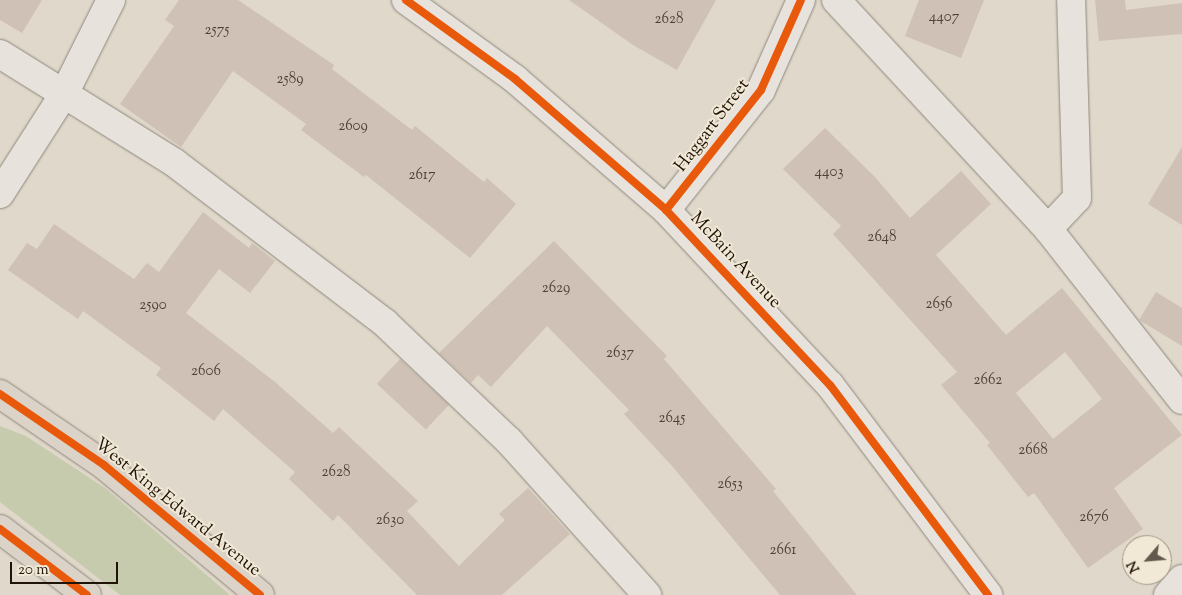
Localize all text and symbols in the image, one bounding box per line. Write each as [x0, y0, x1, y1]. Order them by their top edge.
house number: 4407 [929, 9, 959, 27]
house number: 2628 [655, 11, 683, 29]
house number: 2575 [205, 22, 229, 40]
house number: 2589 [277, 71, 303, 89]
street label: Haggart Street [671, 75, 755, 177]
house number: 2609 [338, 118, 368, 136]
house number: 4403 [815, 164, 843, 182]
house number: 2617 [409, 167, 435, 185]
street label: McBain Avenue [685, 208, 785, 314]
house number: 2648 [867, 229, 897, 247]
house number: 2629 [542, 280, 570, 298]
house number: 2656 [925, 296, 953, 314]
house number: 2590 [139, 297, 167, 315]
house number: 2637 [606, 345, 634, 363]
house number: 2606 [191, 363, 221, 381]
house number: 2662 [974, 372, 1002, 390]
house number: 2645 [659, 410, 685, 428]
street label: West King Edward Avenue [89, 434, 265, 582]
house number: 2668 [1018, 442, 1048, 460]
house number: 2628 [322, 464, 350, 482]
house number: 2653 [717, 476, 743, 494]
house number: 2676 [1079, 509, 1109, 527]
house number: 2630 [376, 512, 404, 530]
north arrow [1122, 535, 1172, 585]
house number: 2661 [770, 542, 796, 560]
scale bar [12, 552, 120, 584]
text: N [1123, 557, 1146, 576]
text: 20 m [18, 560, 49, 581]

